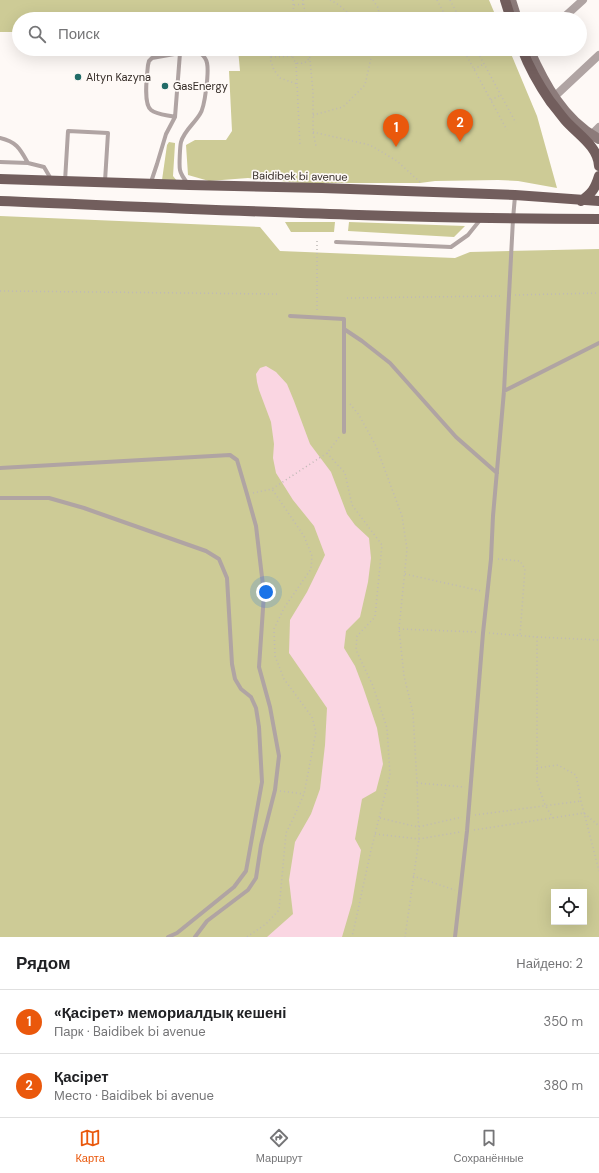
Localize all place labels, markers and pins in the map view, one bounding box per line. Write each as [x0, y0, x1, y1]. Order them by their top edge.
place label: Altyn Kazyna [86, 70, 151, 84]
marker: Altyn Kazyna [73, 72, 83, 82]
place label: GasEnergy [173, 79, 228, 93]
marker: GasEnergy [160, 81, 170, 91]
pin: 2 [447, 109, 473, 142]
pin: 1 [383, 114, 409, 147]

